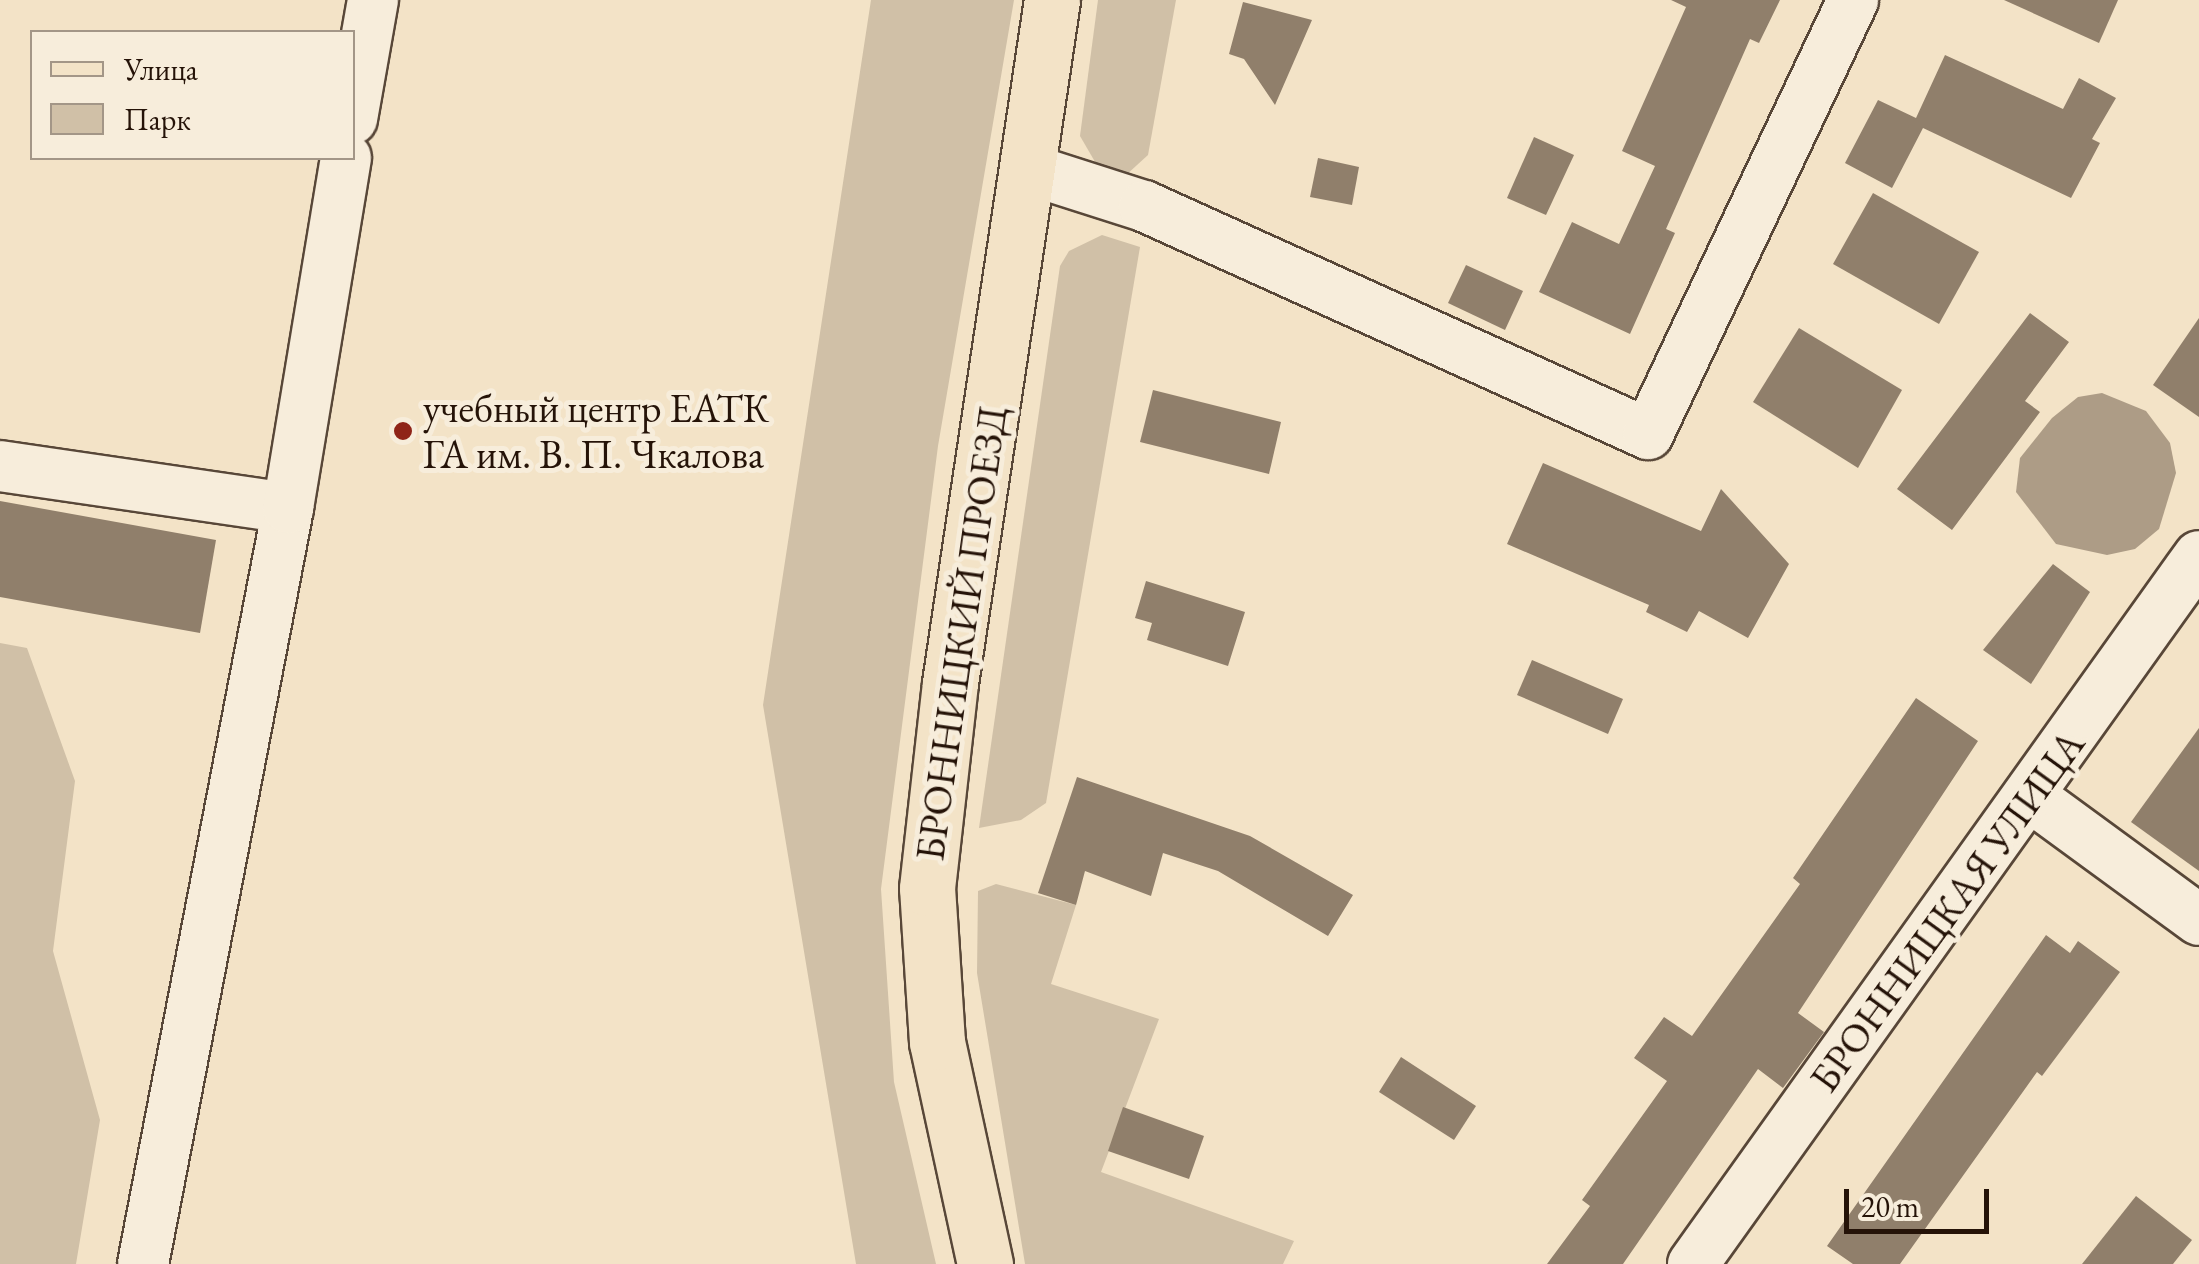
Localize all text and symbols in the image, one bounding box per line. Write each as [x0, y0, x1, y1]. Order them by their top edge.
legend [30, 30, 355, 160]
text: Улица [124, 50, 198, 89]
text: Парк [124, 100, 191, 139]
place label: учебный центр ЕАТК ГА им. В. П. Чкалова [423, 384, 769, 478]
street label: БРОННИЦКИЙ ПРОЕЗД [905, 402, 1017, 864]
marker: учебный центр ЕАТК ГА им. В. П. Чкалова [392, 420, 414, 442]
street label: БРОННИЦКАЯ УЛИЦА [1800, 721, 2094, 1101]
scale bar [1849, 1169, 1994, 1231]
text: 20 m [1861, 1187, 1919, 1226]

